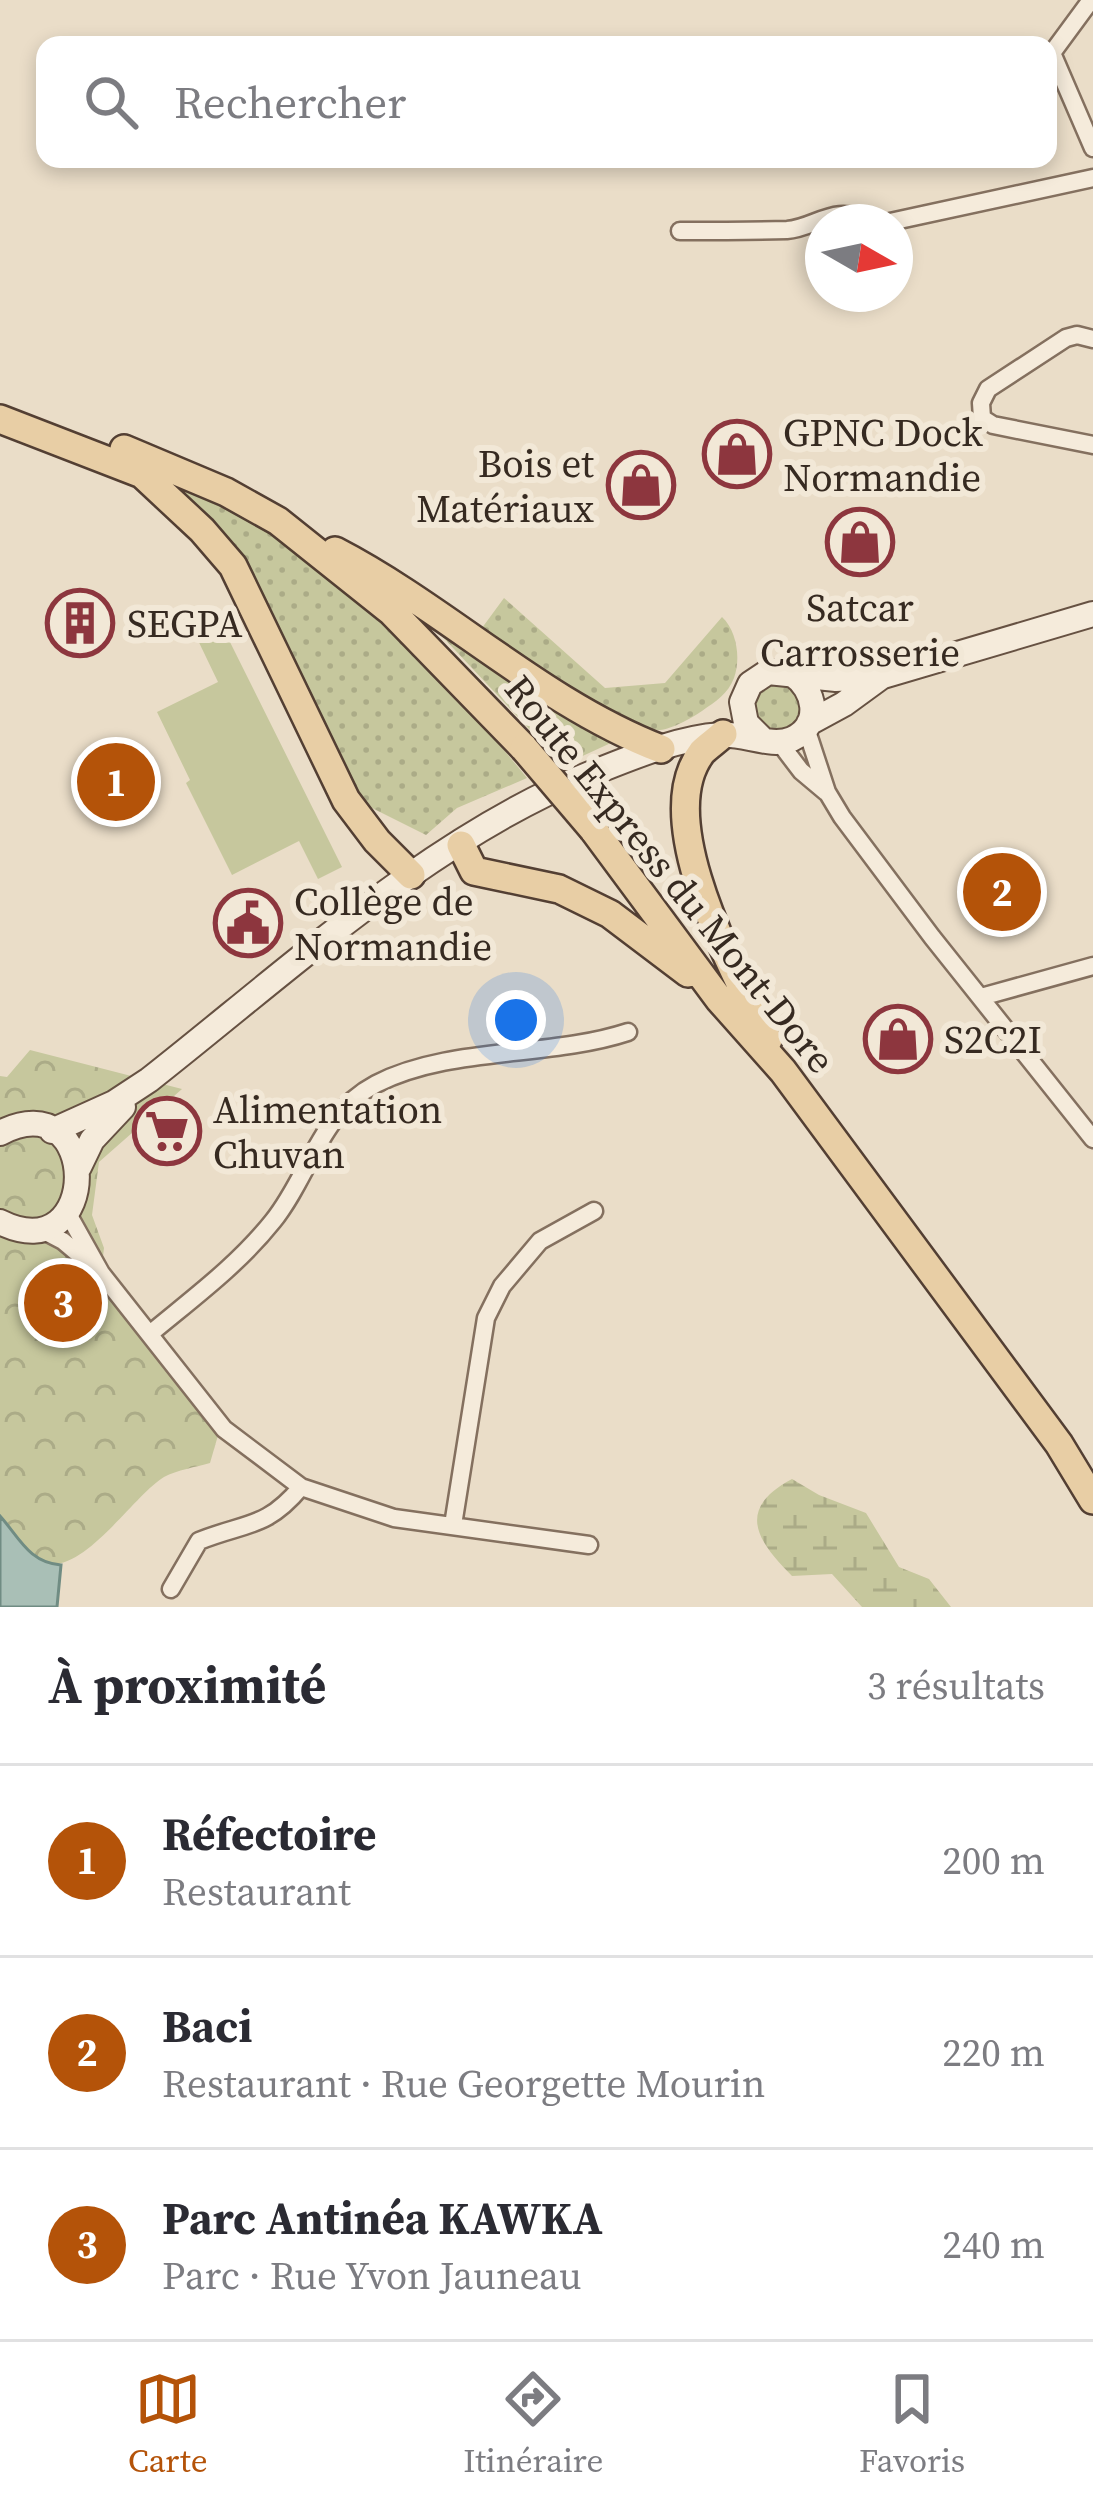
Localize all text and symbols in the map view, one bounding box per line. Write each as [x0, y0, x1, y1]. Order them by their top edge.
search box [36, 36, 1057, 168]
icon: search [78, 69, 144, 135]
text: Rechercher [174, 71, 406, 133]
north arrow [805, 204, 913, 312]
place label: GPNC Dock Normandie [783, 406, 983, 504]
shop icon: GPNC Dock Normandie [702, 419, 772, 489]
place label: Bois et Matériaux [416, 437, 594, 535]
shop icon: Bois et Matériaux [606, 450, 676, 520]
shop icon: Satcar Carrosserie [825, 507, 895, 577]
place label: Satcar Carrosserie [760, 581, 960, 679]
building icon: SEGPA [45, 588, 115, 658]
place label: SEGPA [127, 597, 243, 650]
street label: Route Express du Mont-Dore [493, 664, 847, 1084]
pin: 1 [77, 737, 155, 827]
pin: 2 [963, 847, 1041, 937]
place label: Collège de Normandie [294, 875, 492, 973]
public building icon: Collège de Normandie [213, 888, 283, 958]
your location [486, 990, 546, 1050]
shop icon: S2C2I [863, 1004, 933, 1074]
place label: S2C2I [944, 1013, 1042, 1066]
place label: Alimentation Chuvan [213, 1083, 442, 1181]
supermarket icon: Alimentation Chuvan [132, 1096, 202, 1166]
pin: 3 [24, 1258, 102, 1348]
text: À proximité [48, 1650, 326, 1720]
text: 3 résultats [867, 1659, 1045, 1712]
text: Réfectoire [162, 1803, 376, 1865]
text: 1 [76, 1834, 98, 1887]
text: 200 m [942, 1834, 1045, 1887]
text: Restaurant [162, 1865, 351, 1918]
text: Baci [162, 1995, 253, 2057]
text: 2 [76, 2026, 98, 2079]
text: 220 m [942, 2026, 1045, 2079]
text: Restaurant · Rue Georgette Mourin [162, 2057, 765, 2110]
text: Parc Antinéa KAWKA [162, 2187, 603, 2249]
text: 3 [76, 2218, 98, 2271]
text: 240 m [942, 2218, 1045, 2271]
text: Parc · Rue Yvon Jauneau [162, 2249, 582, 2302]
tab: Carte [128, 2366, 207, 2483]
tab: Itinéraire [463, 2366, 603, 2483]
tab: Favoris [859, 2366, 965, 2483]

